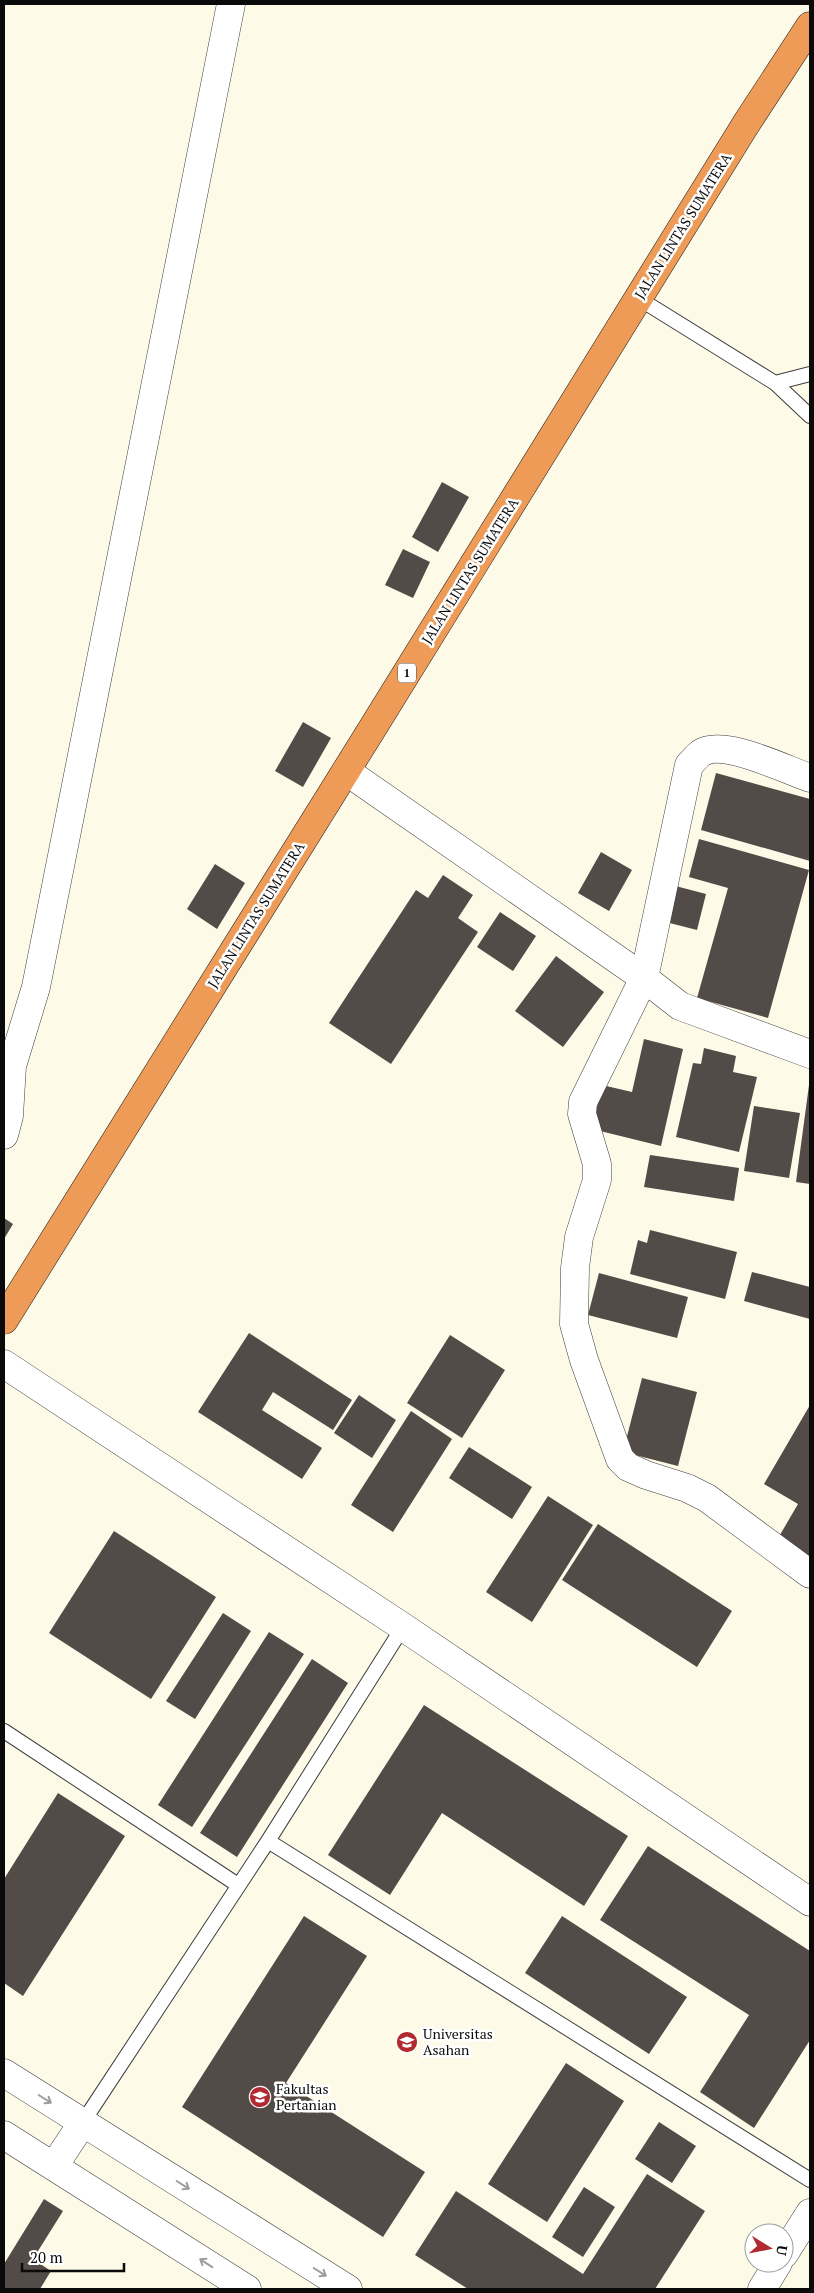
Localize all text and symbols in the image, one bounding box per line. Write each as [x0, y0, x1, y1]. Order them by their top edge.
street label: JALAN LINTAS SUMATERA [630, 149, 736, 302]
street label: JALAN LINTAS SUMATERA [417, 494, 523, 647]
road number: 1 [398, 664, 416, 682]
street label: JALAN LINTAS SUMATERA [203, 838, 309, 991]
place label: Universitas Asahan [423, 2024, 493, 2059]
school or university icon: Universitas Asahan [395, 2030, 419, 2054]
place label: Fakultas Pertanian [276, 2079, 337, 2114]
school or university icon: Fakultas Pertanian [248, 2085, 272, 2109]
one-way arrow [38, 2094, 52, 2104]
one-way arrow [175, 2180, 189, 2190]
north arrow [744, 2223, 794, 2273]
scale bar [22, 2240, 125, 2272]
text: U [772, 2244, 793, 2257]
text: 20 m [30, 2247, 63, 2267]
one-way arrow [199, 2258, 213, 2268]
one-way arrow [313, 2267, 327, 2277]

